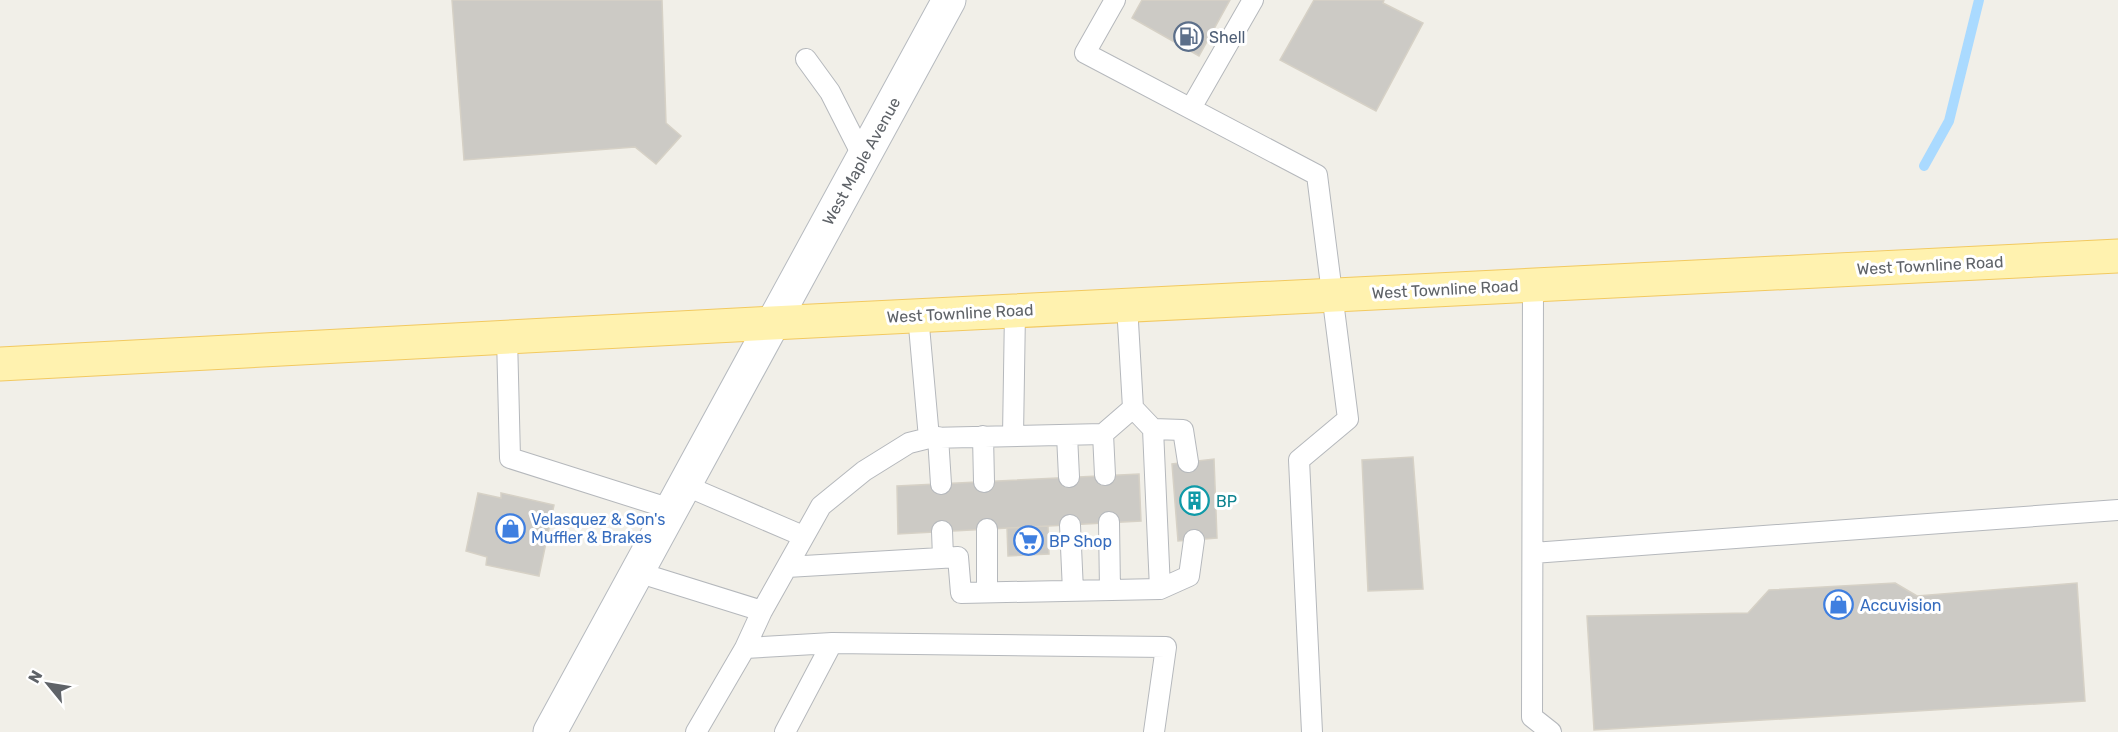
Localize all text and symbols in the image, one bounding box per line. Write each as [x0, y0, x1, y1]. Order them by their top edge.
fuel station icon: Shell [1172, 21, 1204, 53]
place label: Shell [1209, 28, 1245, 47]
street label: West Maple Avenue [818, 94, 904, 228]
street label: West Townline Road [1856, 252, 2004, 279]
street label: West Townline Road [1371, 276, 1519, 303]
street label: West Townline Road [886, 300, 1034, 327]
building icon: BP [1179, 485, 1211, 517]
place label: BP [1216, 492, 1237, 511]
place label: Velasquez & Son's Muffler & Brakes [531, 510, 665, 547]
shop icon: Velasquez & Son's Muffler & Brakes [494, 512, 526, 544]
supermarket icon: BP Shop [1012, 525, 1044, 557]
place label: BP Shop [1049, 532, 1112, 551]
shop icon: Accuvision [1823, 589, 1855, 621]
place label: Accuvision [1860, 596, 1942, 615]
north arrow [18, 654, 78, 714]
text: N [24, 667, 47, 686]

